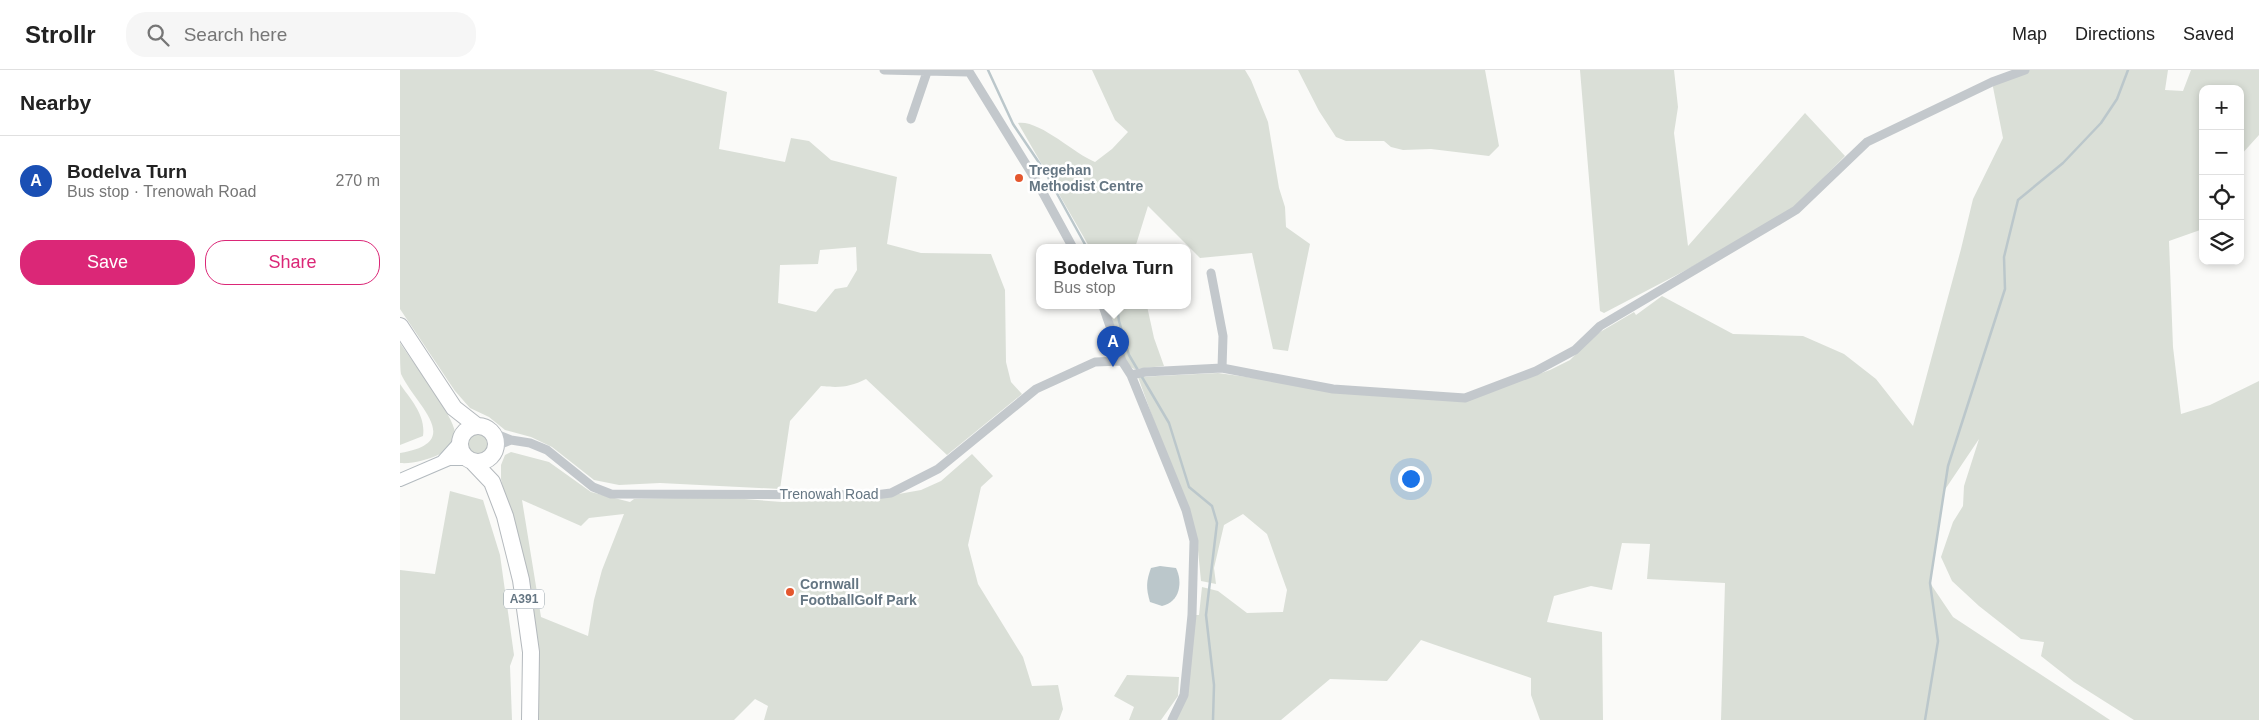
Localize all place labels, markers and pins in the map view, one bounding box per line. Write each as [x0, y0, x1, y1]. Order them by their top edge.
place label: Tregehan Methodist Centre [1029, 162, 1144, 194]
marker: Tregehan Methodist Centre [1013, 172, 1025, 184]
pin: A [1097, 326, 1129, 367]
place label: Cornwall FootballGolf Park [800, 576, 917, 608]
marker: Cornwall FootballGolf Park [784, 586, 796, 598]

